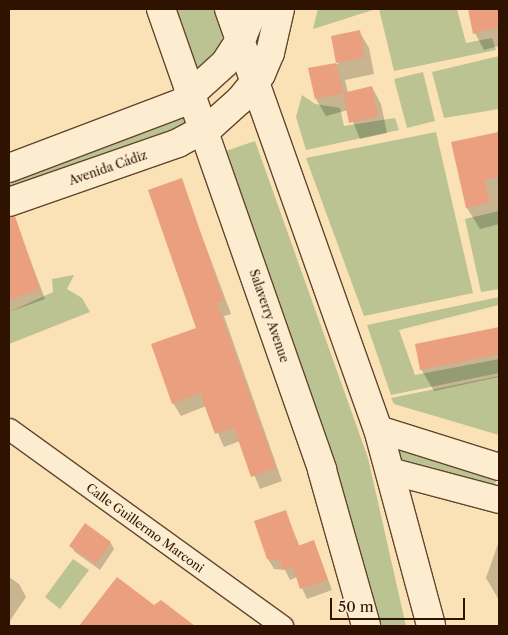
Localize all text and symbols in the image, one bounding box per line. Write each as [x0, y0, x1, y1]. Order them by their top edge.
street label: Avenida Cádiz [67, 148, 149, 188]
street label: Salaverry Avenue [246, 267, 292, 365]
street label: Calle Guillermo Marconi [83, 480, 207, 576]
scale bar [333, 588, 468, 620]
text: 50 m [338, 597, 374, 616]

